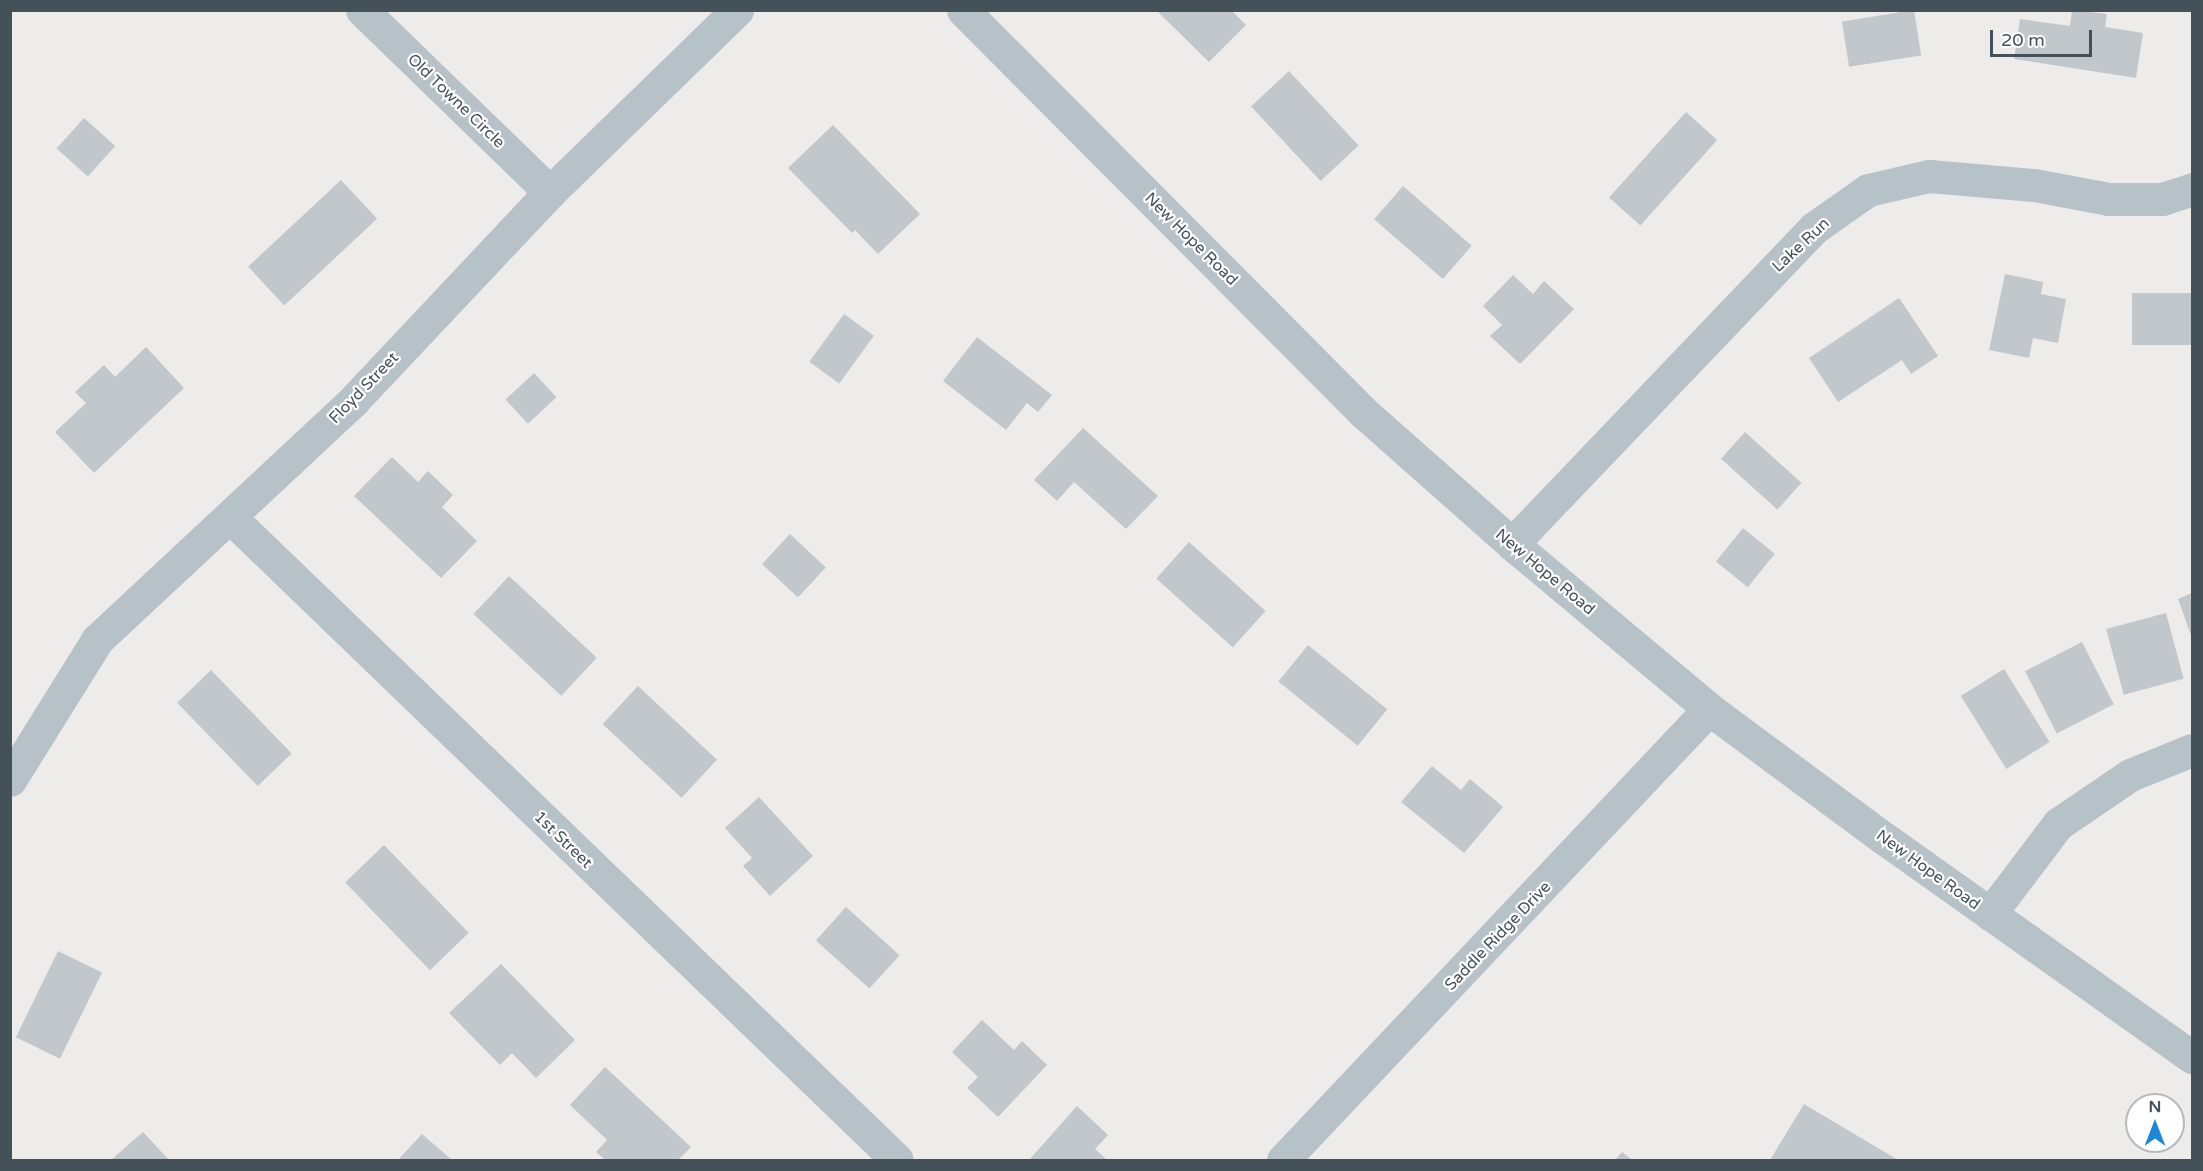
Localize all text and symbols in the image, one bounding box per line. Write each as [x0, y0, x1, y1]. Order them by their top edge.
scale bar [1993, 18, 2095, 56]
text: 20 m [2001, 29, 2045, 51]
street label: Old Towne Circle [403, 50, 509, 152]
street label: New Hope Road [1141, 189, 1241, 289]
street label: Lake Run [1769, 214, 1833, 276]
street label: Floyd Street [325, 348, 403, 428]
street label: New Hope Road [1492, 525, 1598, 619]
street label: 1st Street [530, 808, 596, 872]
street label: New Hope Road [1872, 826, 1984, 914]
street label: Saddle Ridge Drive [1441, 877, 1555, 995]
north arrow [2125, 1093, 2185, 1153]
text: N [2149, 1097, 2161, 1117]

